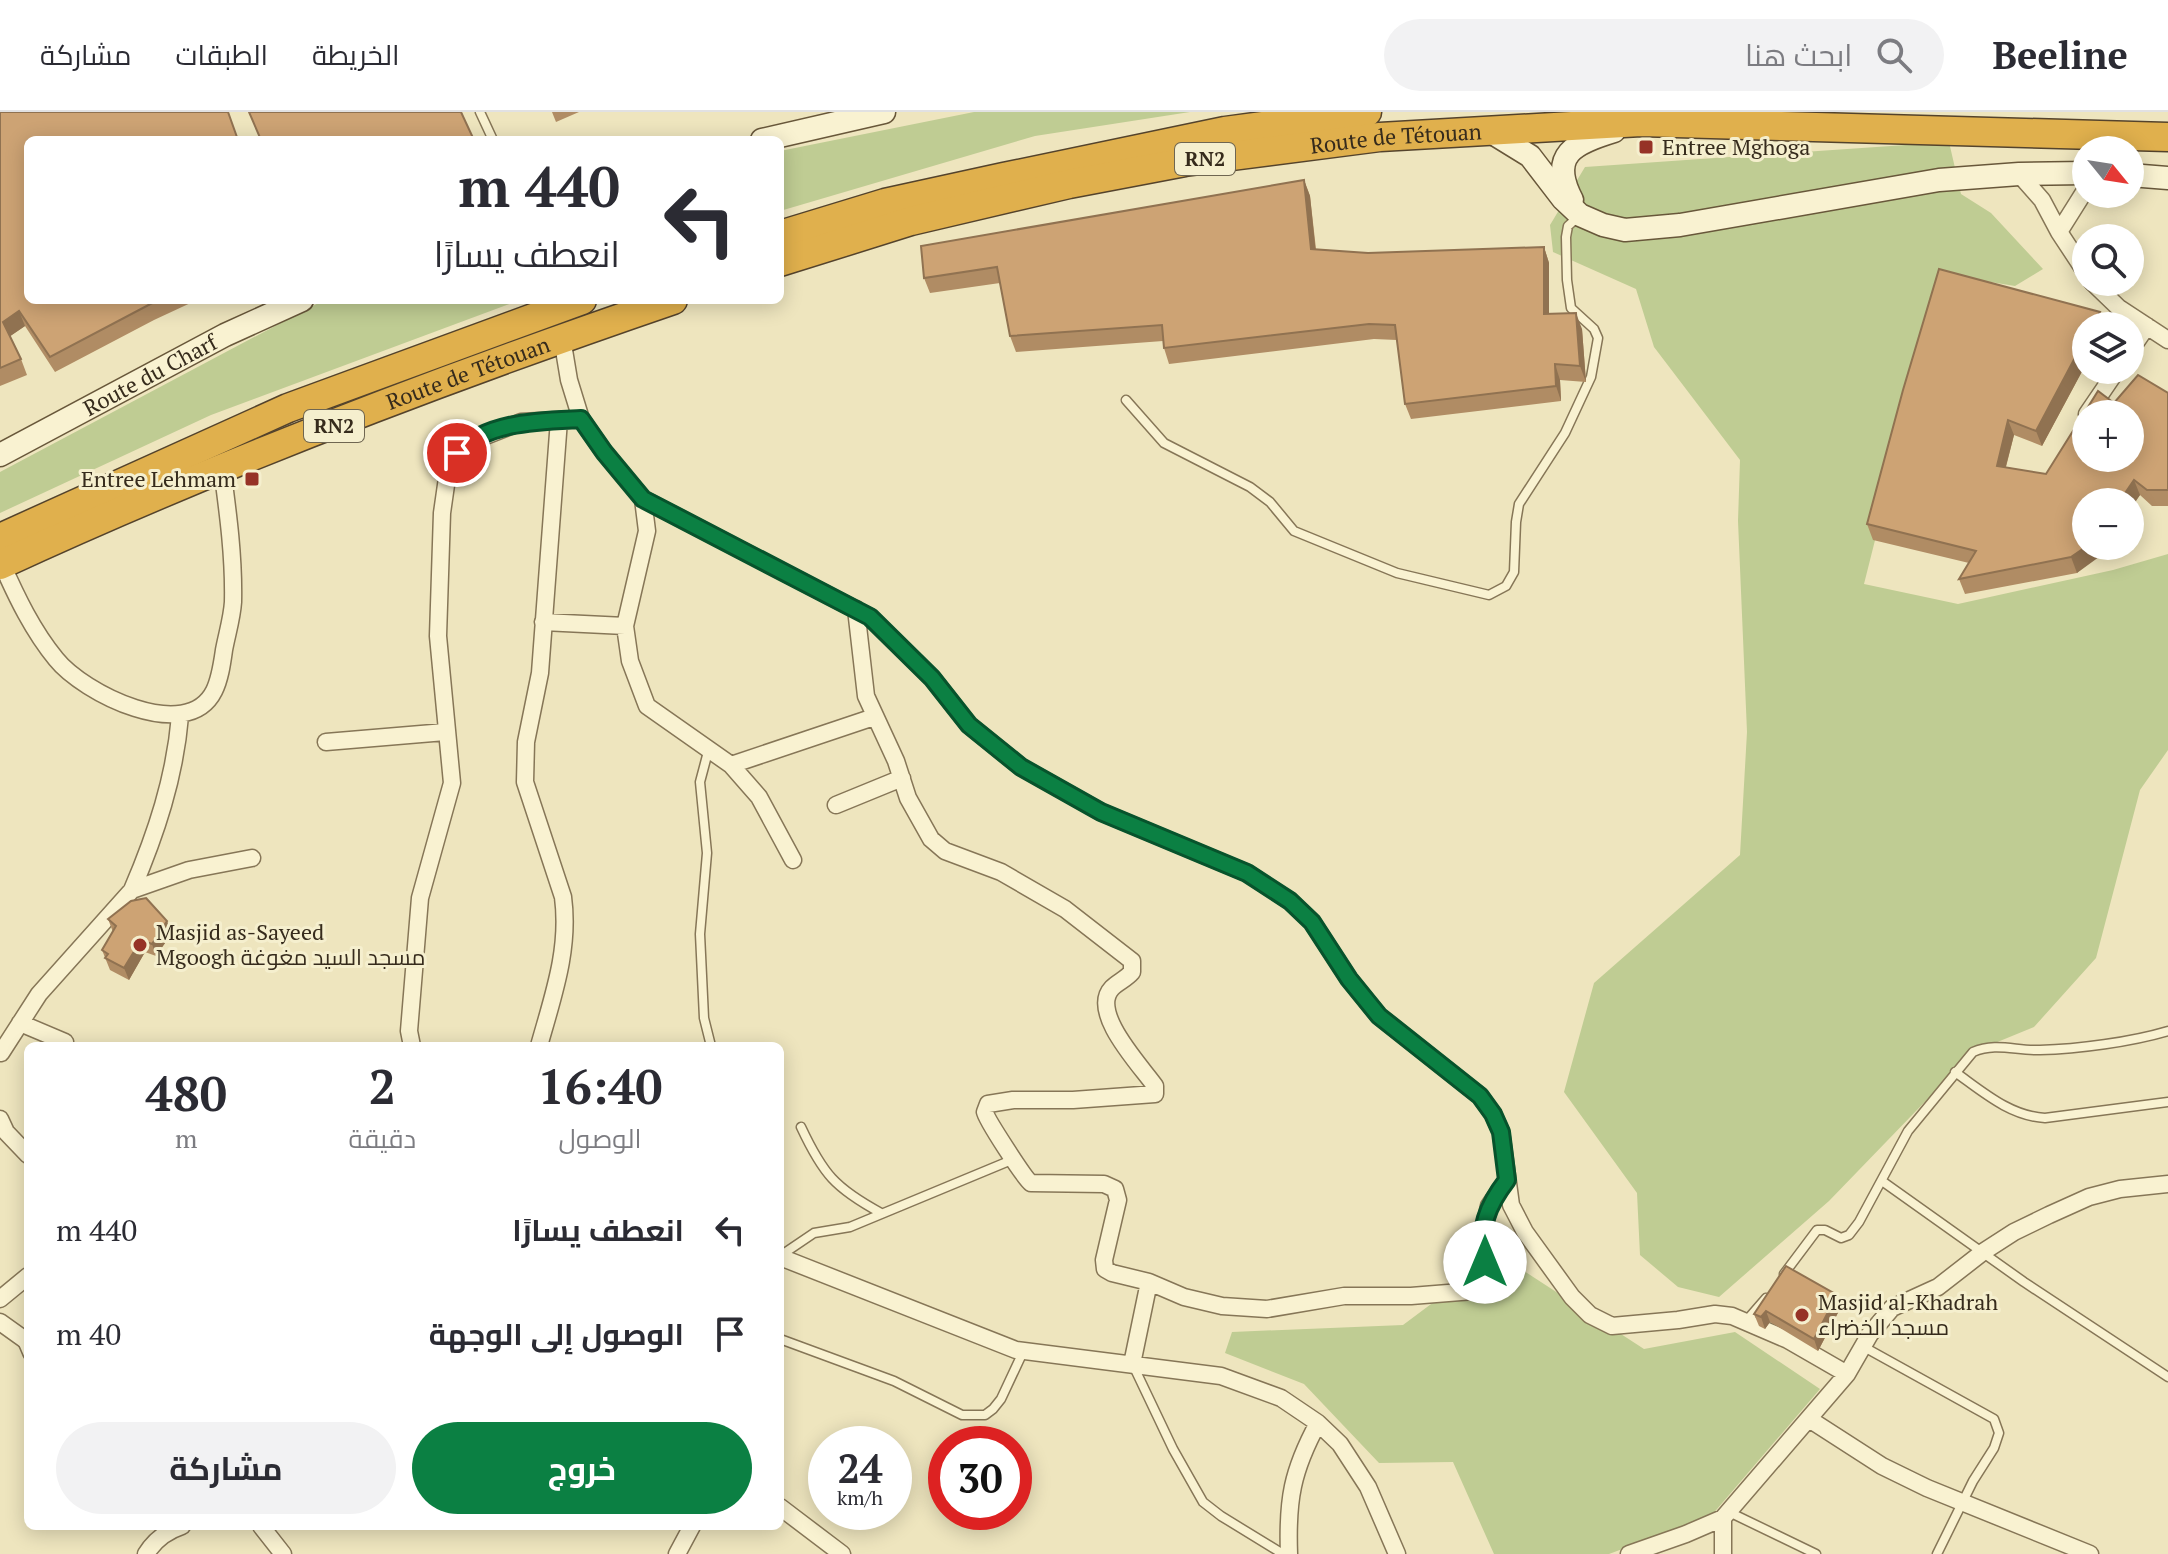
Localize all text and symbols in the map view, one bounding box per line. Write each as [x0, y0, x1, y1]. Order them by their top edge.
search box [1384, 19, 1944, 91]
text: Beeline [1992, 30, 2128, 80]
icon: search [1872, 33, 1916, 77]
text: ابحث هنا [1745, 35, 1852, 75]
text: مشاركة [40, 36, 131, 73]
text: الطبقات [175, 36, 268, 73]
text: الخريطة [312, 36, 399, 73]
street label: Route de Tétouan [1308, 116, 1483, 160]
place label: Entree Mghoga [1662, 132, 1810, 161]
north arrow [2072, 136, 2144, 208]
map controls [2072, 136, 2144, 560]
marker: Entree Mghoga [1637, 138, 1655, 156]
road number: RN2 [1175, 143, 1235, 175]
text: 440 m [458, 149, 620, 223]
icon: left [648, 168, 752, 272]
button: search [2072, 224, 2144, 296]
text: انعطف يسارًا [434, 230, 620, 277]
button: layers [2072, 312, 2144, 384]
street label: Route du Charf [78, 326, 223, 422]
street label: Route de Tétouan [382, 329, 554, 416]
button: + [2072, 400, 2144, 472]
road number: RN2 [304, 410, 364, 442]
pin [423, 419, 491, 487]
icon: arrive [435, 431, 479, 475]
place label: Entree Lehmam [81, 464, 236, 493]
marker: Entree Lehmam [243, 470, 261, 488]
button: − [2072, 488, 2144, 560]
place label: Masjid as-Sayeed Mgoogh مسجد السيد مغوغة [156, 917, 425, 971]
marker: Masjid as-Sayeed Mgoogh مسجد السيد مغوغة [131, 936, 149, 954]
text: 2 [369, 1054, 396, 1118]
text: 16:40 [538, 1054, 663, 1118]
text: 480 [146, 1061, 227, 1125]
text: m [175, 1121, 197, 1155]
text: دقيقة [348, 1121, 416, 1155]
text: الوصول [559, 1121, 641, 1155]
icon: left [708, 1208, 752, 1252]
text: 440 m [56, 1210, 137, 1250]
text: انعطف يسارًا [512, 1210, 684, 1250]
position arrow [1443, 1220, 1527, 1304]
place label: Masjid al-Khadrah مسجد الخضراء [1818, 1287, 1998, 1341]
marker: Masjid al-Khadrah مسجد الخضراء [1793, 1306, 1811, 1324]
icon: arrive [708, 1312, 752, 1356]
text: 40 m [56, 1314, 121, 1354]
text: الوصول إلى الوجهة [429, 1314, 684, 1354]
button: مشاركة [56, 1422, 396, 1514]
button: خروج [412, 1422, 752, 1514]
speed limit sign: 30 [928, 1426, 1032, 1530]
text: 24 [837, 1441, 883, 1494]
text: km/h [837, 1484, 883, 1511]

